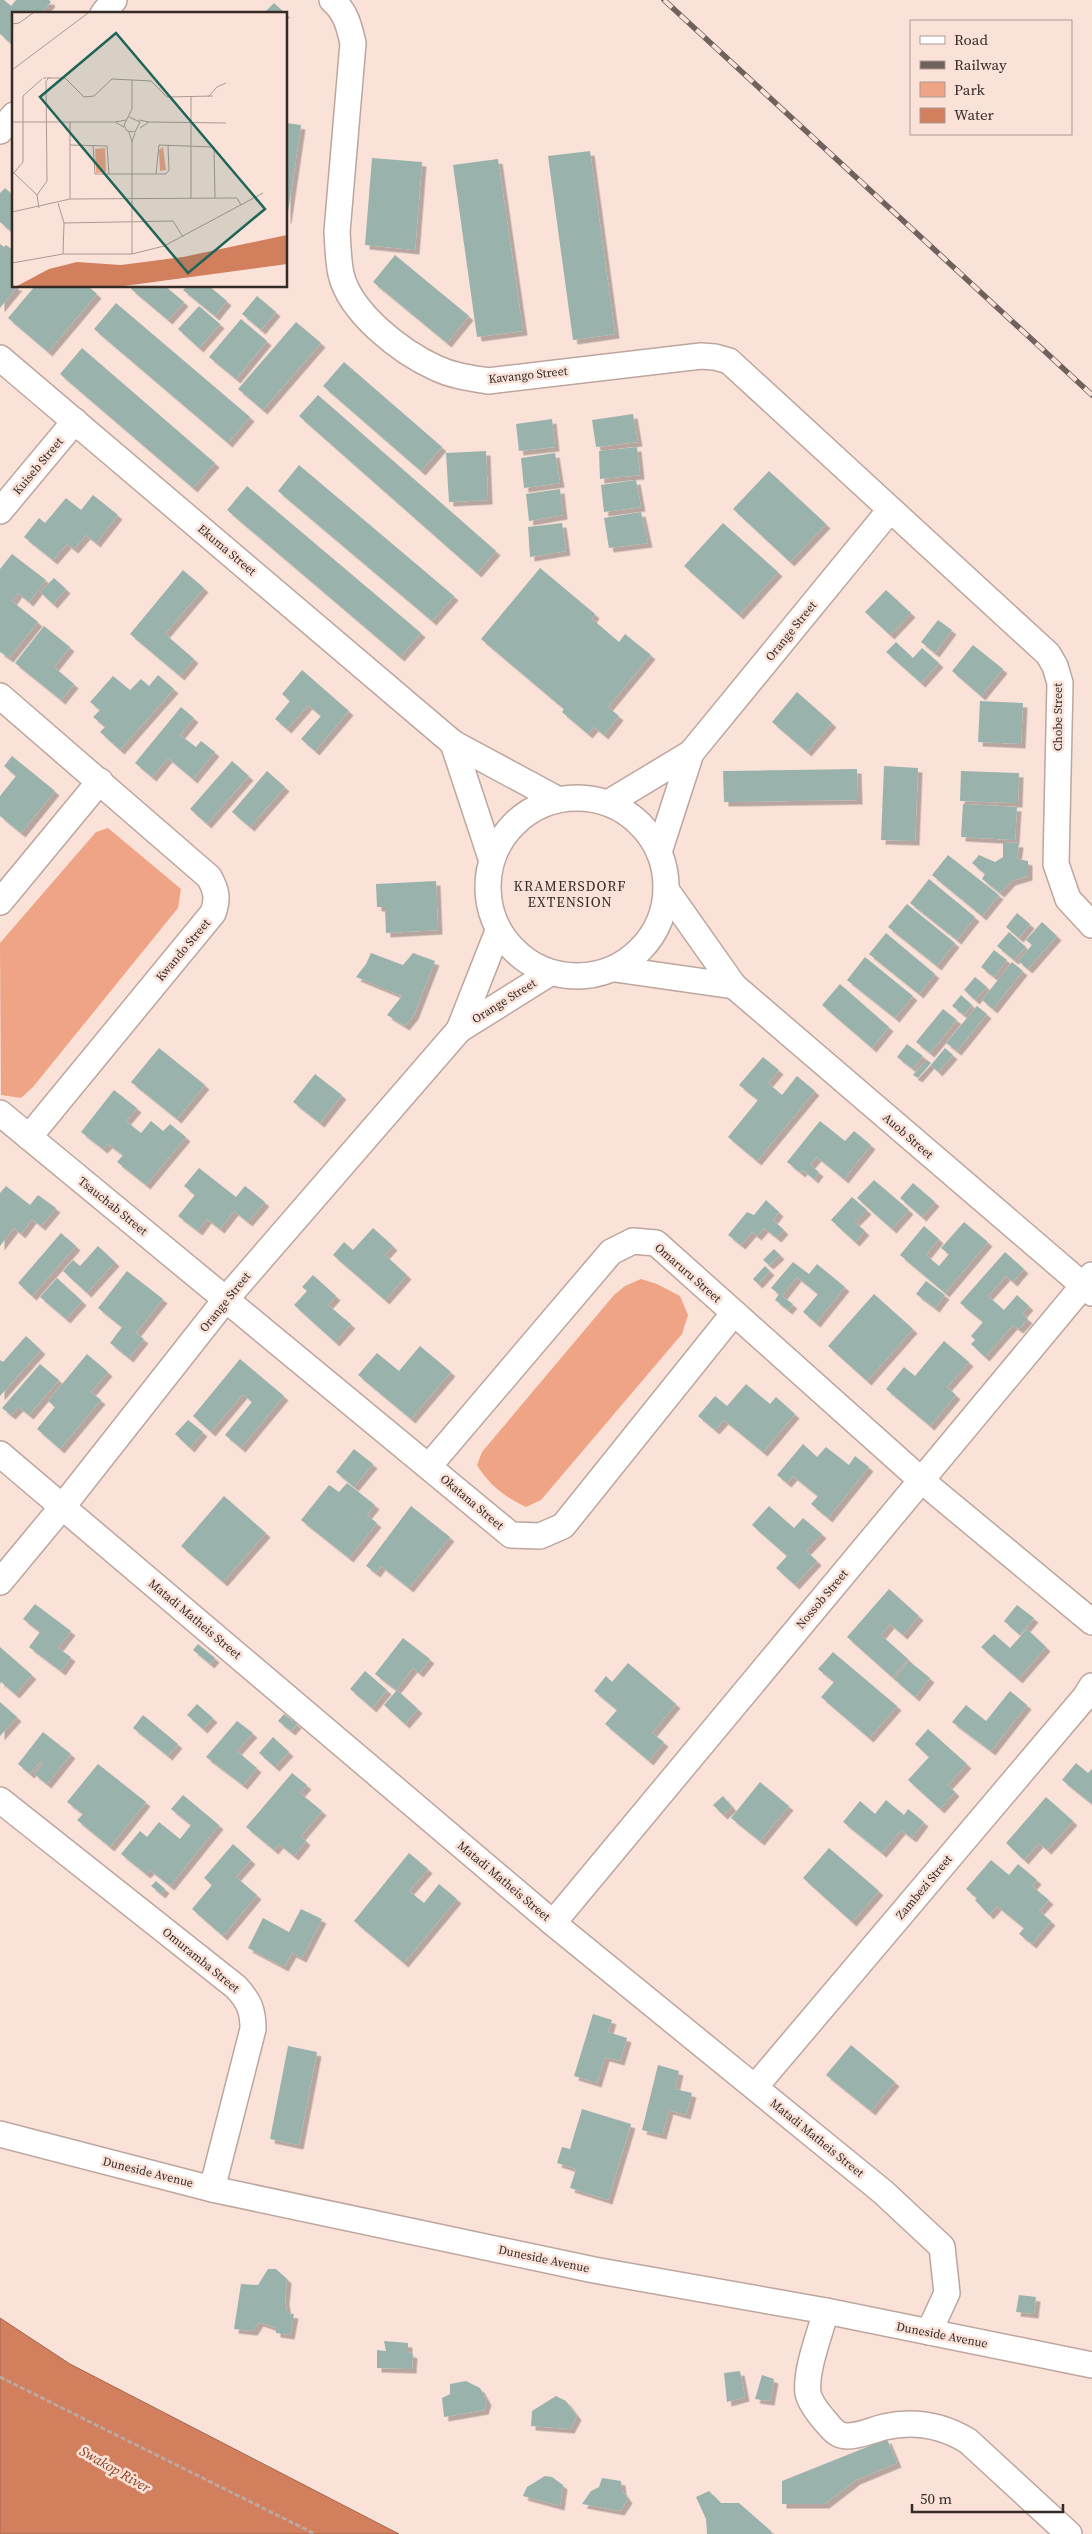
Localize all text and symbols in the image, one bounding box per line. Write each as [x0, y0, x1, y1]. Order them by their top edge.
inset map [12, 12, 288, 288]
legend [910, 20, 1072, 135]
text: Road [954, 29, 988, 50]
text: Railway [954, 54, 1007, 75]
text: Park [954, 79, 986, 100]
text: Water [954, 104, 995, 125]
street label: Kavango Street [488, 363, 568, 387]
street label: Kuiseb Street [9, 434, 67, 498]
street label: Ekuma Street [194, 521, 260, 579]
street label: Orange Street [762, 598, 820, 664]
street label: Chobe Street [1050, 683, 1066, 751]
district label: KRAMERSDORF EXTENSION [514, 876, 626, 912]
street label: Kwando Street [152, 915, 214, 985]
street label: Orange Street [469, 975, 539, 1027]
street label: Auob Street [879, 1110, 937, 1162]
street label: Tsauchab Street [75, 1173, 151, 1239]
street label: Omaruru Street [651, 1240, 725, 1306]
street label: Orange Street [196, 1269, 254, 1335]
street label: Okatana Street [437, 1471, 507, 1533]
street label: Nossob Street [792, 1566, 852, 1632]
street label: Matadi Matheis Street [145, 1575, 245, 1663]
street label: Matadi Matheis Street [454, 1837, 554, 1925]
street label: Zambezi Street [892, 1851, 956, 1923]
street label: Omuramba Street [159, 1924, 243, 1996]
street label: Matadi Matheis Street [767, 2095, 867, 2181]
street label: Duneside Avenue [101, 2153, 195, 2191]
street label: Duneside Avenue [497, 2242, 591, 2276]
street label: Duneside Avenue [895, 2318, 989, 2352]
water label: Swakop River [76, 2441, 154, 2497]
scale bar [912, 2482, 1063, 2514]
text: 50 m [920, 2488, 952, 2509]

